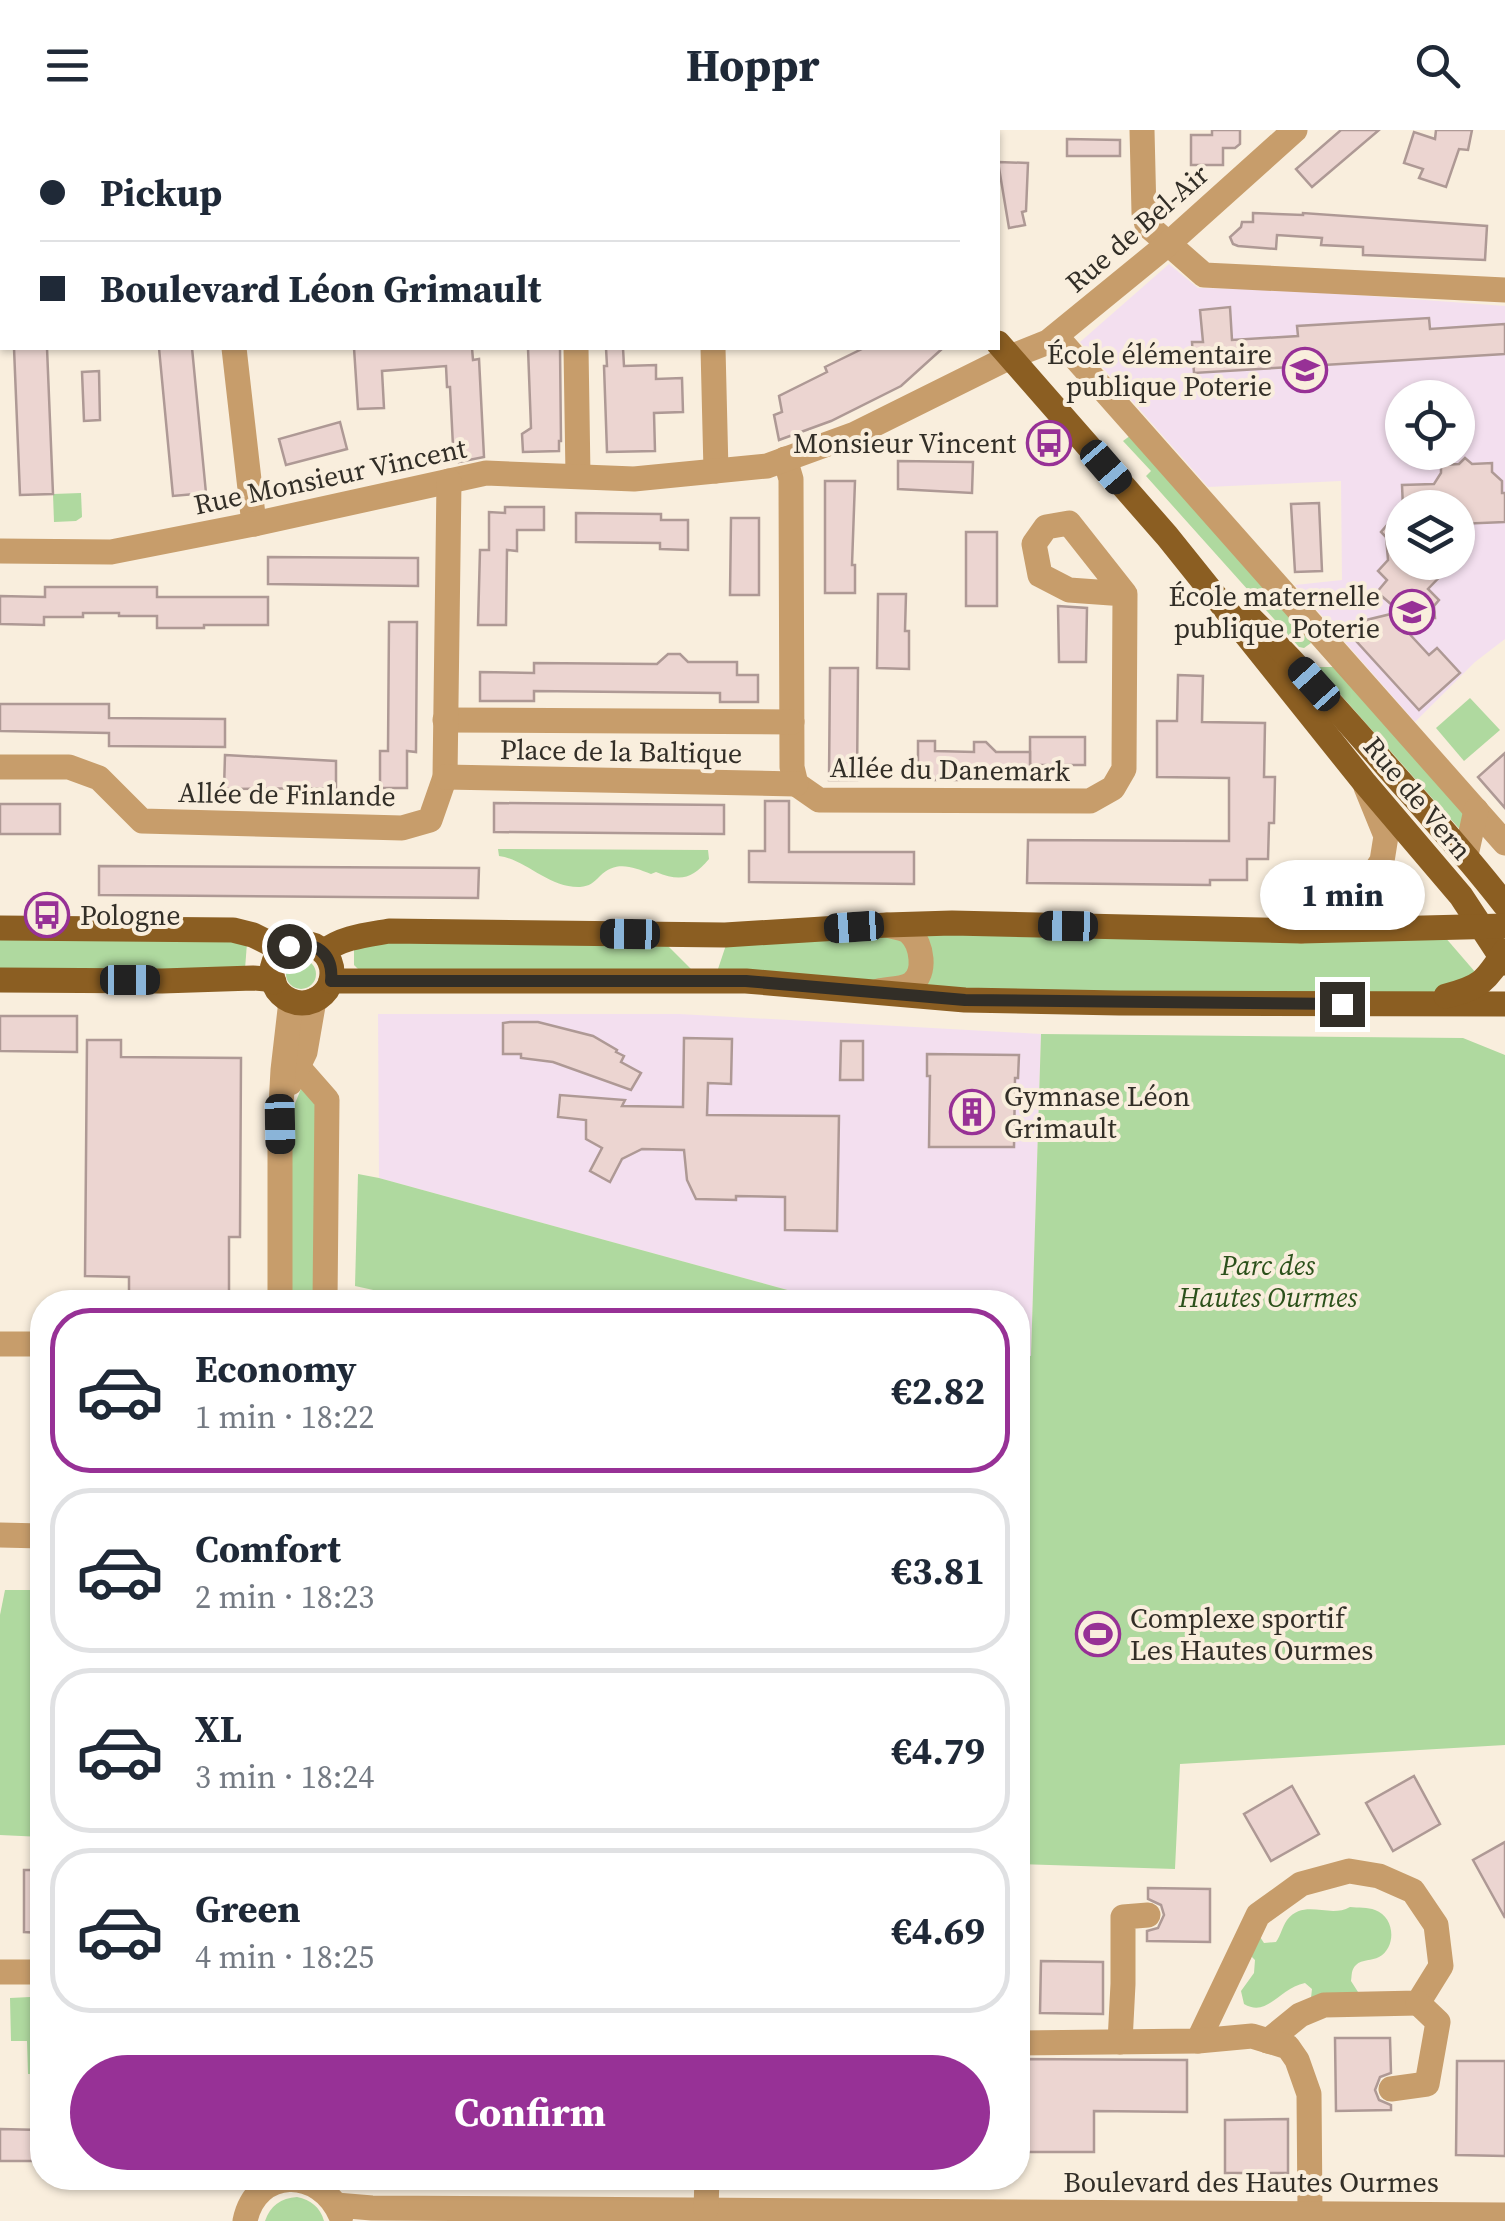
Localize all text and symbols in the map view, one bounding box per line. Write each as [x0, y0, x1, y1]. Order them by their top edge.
text: Hoppr [686, 34, 819, 96]
icon: menu [40, 38, 95, 93]
icon: search [1410, 38, 1465, 93]
street label: Rue de Bel-Air [1057, 155, 1217, 301]
text: Pickup [100, 167, 222, 219]
text: Boulevard Léon Grimault [100, 263, 541, 315]
place label: École élémentaire publique Poterie [1047, 335, 1272, 405]
school or university icon: École élémentaire publique Poterie [1282, 347, 1328, 393]
map controls [1385, 380, 1475, 580]
button: locate [1385, 380, 1475, 470]
bus stop icon: Monsieur Vincent [1026, 420, 1072, 466]
place label: Monsieur Vincent [793, 424, 1017, 462]
street label: Rue Monsieur Vincent [190, 428, 471, 523]
car [1075, 435, 1137, 499]
button: layers [1385, 490, 1475, 580]
place label: École maternelle publique Poterie [1169, 577, 1380, 647]
school or university icon: École maternelle publique Poterie [1389, 589, 1435, 635]
car [1283, 652, 1345, 716]
street label: Rue de Vern [1355, 728, 1481, 868]
street label: Place de la Baltique [499, 730, 743, 772]
street label: Allée du Danemark [830, 748, 1071, 790]
street label: Allée de Finlande [178, 773, 396, 815]
callout: 1 min [1260, 859, 1424, 929]
text: 1 min [1301, 873, 1384, 917]
bus stop icon: Pologne [24, 892, 70, 938]
place label: Pologne [80, 896, 181, 934]
car [823, 910, 885, 944]
car [1038, 910, 1098, 942]
car [600, 918, 660, 950]
route start [267, 924, 312, 969]
car [100, 965, 160, 995]
route end [1320, 982, 1365, 1027]
place label: Gymnase Léon Grimault [1004, 1077, 1190, 1147]
building icon: Gymnase Léon Grimault [949, 1089, 995, 1135]
car [264, 1094, 296, 1154]
park label: Parc des Hautes Ourmes [1178, 1246, 1358, 1316]
text: Economy [195, 1343, 357, 1395]
icon: car [75, 1346, 165, 1436]
text: €2.82 [891, 1365, 985, 1417]
text: 1 min · 18:22 [195, 1395, 374, 1439]
text: Comfort [195, 1523, 341, 1575]
icon: car [75, 1526, 165, 1616]
text: €3.81 [891, 1545, 985, 1597]
text: 2 min · 18:23 [195, 1575, 374, 1619]
place label: Complexe sportif Les Hautes Ourmes [1130, 1599, 1373, 1669]
sports icon: Complexe sportif Les Hautes Ourmes [1075, 1611, 1121, 1657]
text: XL [195, 1703, 242, 1755]
icon: car [75, 1706, 165, 1796]
text: €4.79 [891, 1725, 985, 1777]
text: 3 min · 18:24 [195, 1755, 374, 1799]
text: Green [195, 1883, 301, 1935]
icon: car [75, 1886, 165, 1976]
text: €4.69 [891, 1905, 985, 1957]
text: 4 min · 18:25 [195, 1935, 374, 1979]
button: Confirm [70, 2055, 990, 2170]
street label: Boulevard des Hautes Ourmes [1063, 2163, 1439, 2201]

